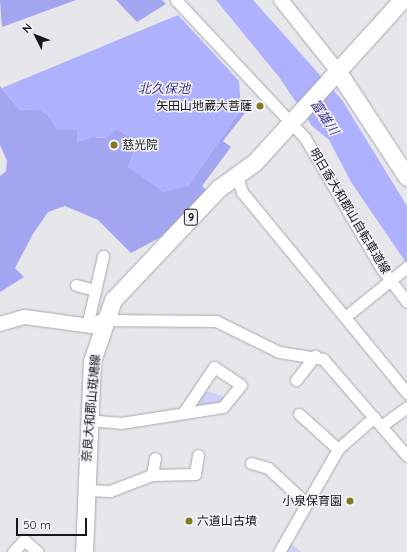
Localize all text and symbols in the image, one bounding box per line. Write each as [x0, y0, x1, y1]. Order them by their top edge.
north arrow [16, 16, 56, 56]
text: N [19, 20, 35, 36]
water label: 北久保池 [138, 80, 190, 96]
water label: 富雄川 [308, 96, 342, 138]
place label: 矢田山地蔵大菩薩 [156, 99, 252, 113]
marker: 矢田山地蔵大菩薩 [255, 101, 265, 111]
place label: 慈光院 [122, 138, 158, 152]
marker: 慈光院 [109, 140, 119, 150]
street label: 明日香大和郡山自転車道線 [307, 146, 393, 276]
road number: 9 [183, 208, 199, 226]
street label: 奈良大和郡山斑鳩線 [79, 354, 103, 462]
place label: 小泉保育園 [282, 494, 342, 508]
marker: 小泉保育園 [345, 496, 355, 506]
scale bar [18, 510, 89, 536]
place label: 六道山古墳 [197, 514, 257, 528]
marker: 六道山古墳 [184, 516, 194, 526]
text: 50 m [23, 517, 51, 532]

